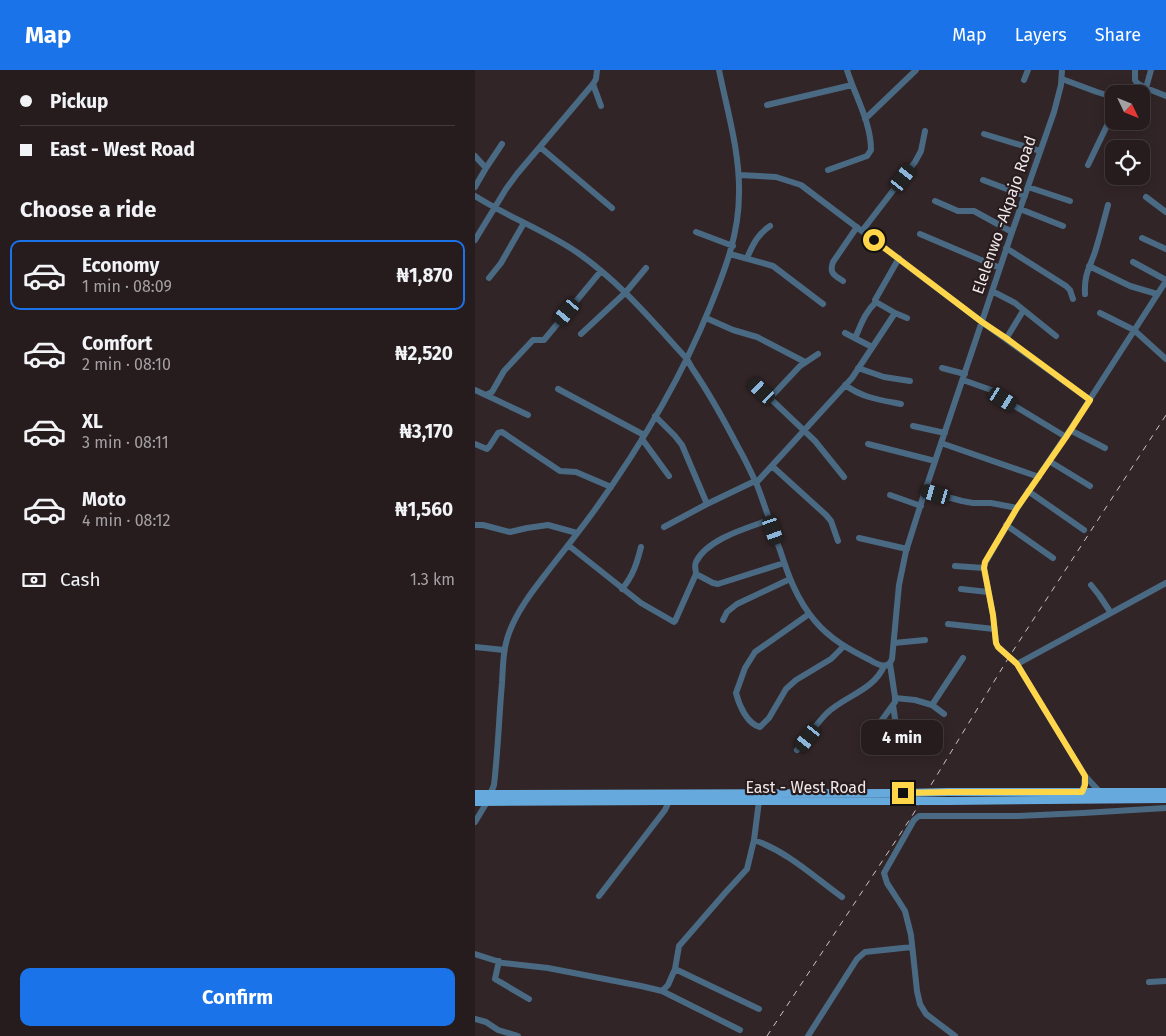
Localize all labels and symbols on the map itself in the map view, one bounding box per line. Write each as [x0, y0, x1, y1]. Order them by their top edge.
north arrow [1105, 85, 1150, 130]
street label: Elelenwo -Akpajo Road [968, 133, 1040, 297]
car [887, 162, 918, 194]
route start [863, 229, 885, 251]
car [551, 296, 582, 328]
car [745, 375, 778, 407]
car [986, 385, 1019, 413]
car [919, 483, 952, 505]
car [761, 513, 784, 547]
callout: 4 min [862, 720, 944, 756]
car [792, 722, 823, 754]
street label: East - West Road [745, 778, 867, 797]
route end [892, 782, 914, 804]

